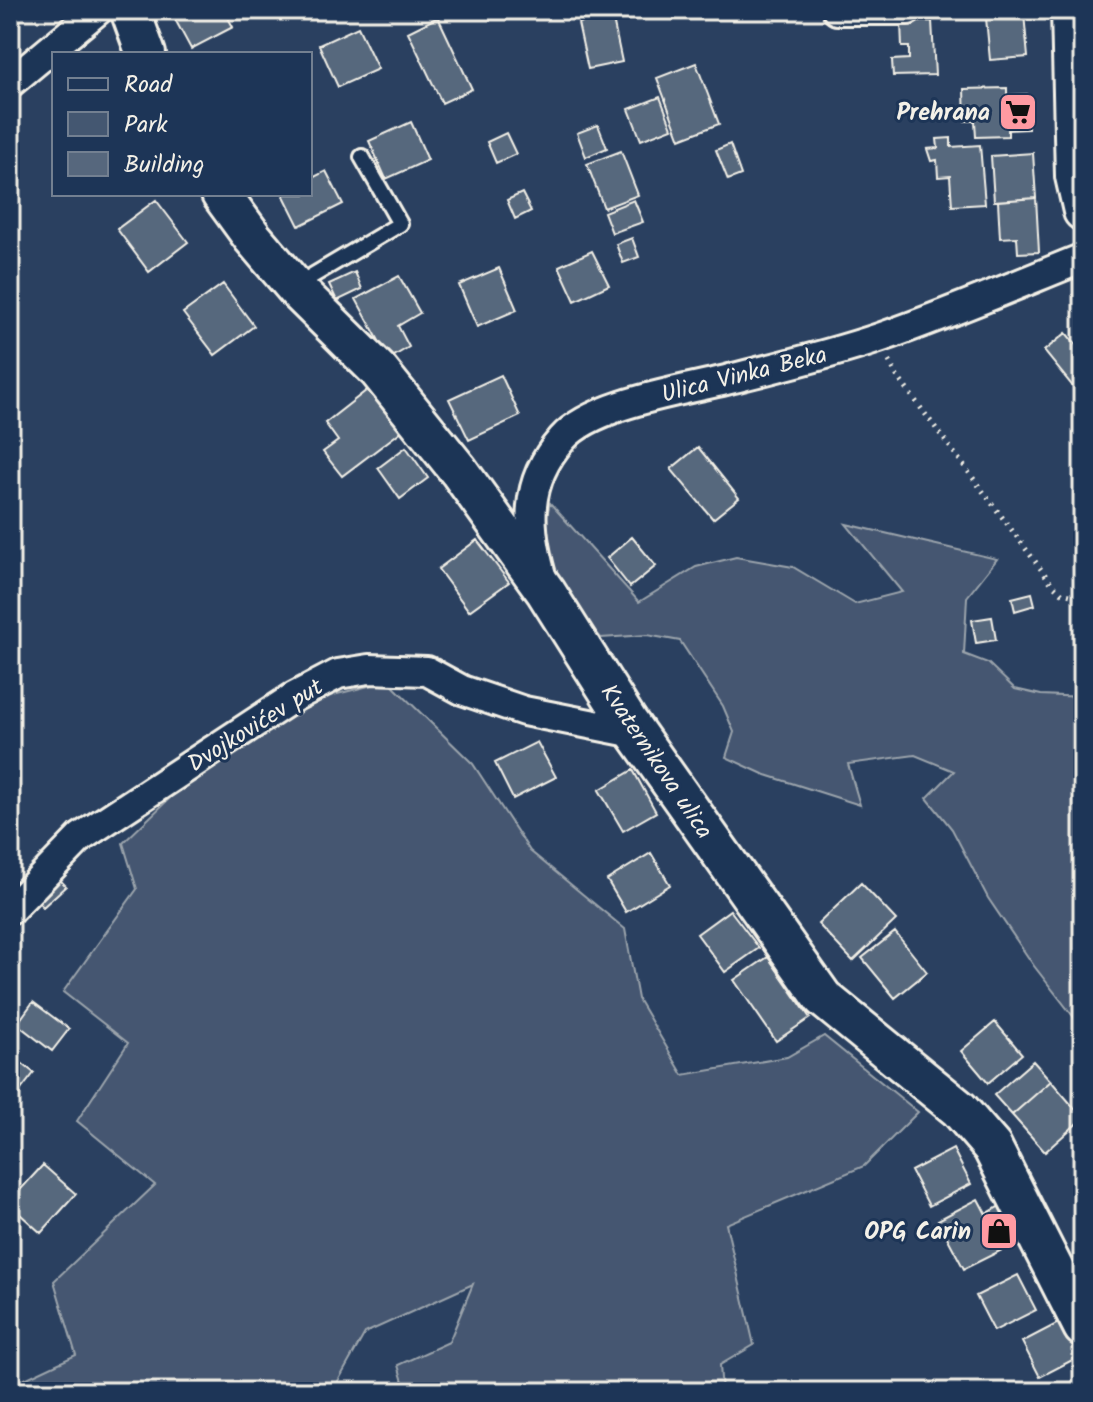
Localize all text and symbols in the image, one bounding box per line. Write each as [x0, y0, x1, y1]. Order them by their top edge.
legend [52, 52, 312, 196]
text: Road [124, 66, 173, 105]
supermarket icon: Prehrana [997, 91, 1039, 133]
place label: Prehrana [896, 94, 990, 133]
text: Park [124, 106, 168, 145]
text: Building [124, 146, 204, 185]
street label: Ulica Vinka Beka [657, 336, 831, 415]
street label: Dvojkovićev put [180, 669, 332, 784]
street label: Kvaternikova ulica [589, 676, 722, 847]
shop icon: OPG Carin [978, 1210, 1020, 1252]
place label: OPG Carin [864, 1213, 971, 1252]

